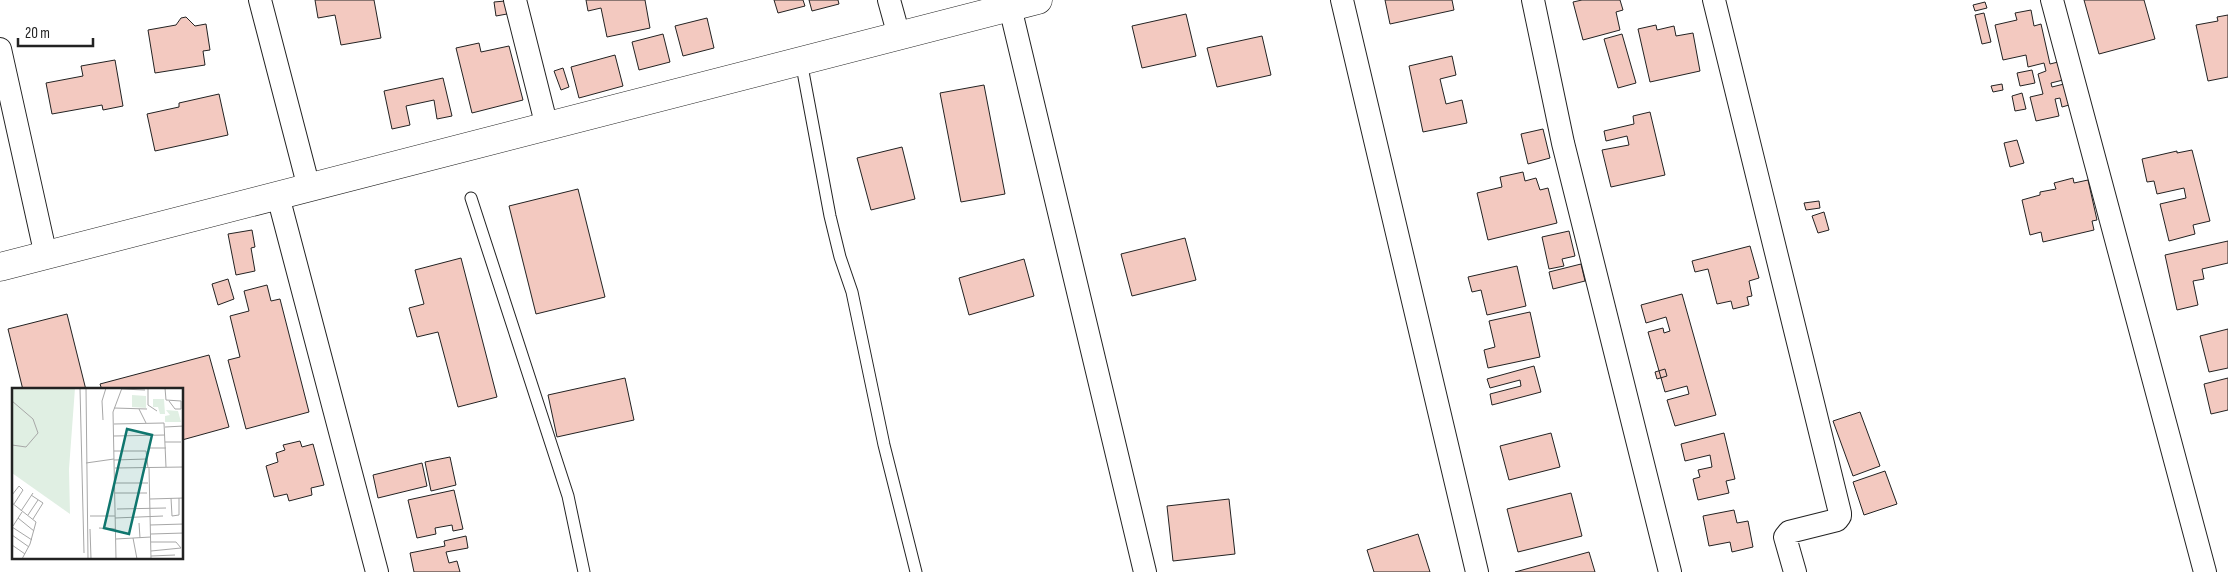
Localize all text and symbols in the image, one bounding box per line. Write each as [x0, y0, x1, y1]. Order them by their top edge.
scale bar [18, 15, 92, 47]
text: 20 m [25, 24, 50, 43]
inset map [12, 388, 184, 560]

